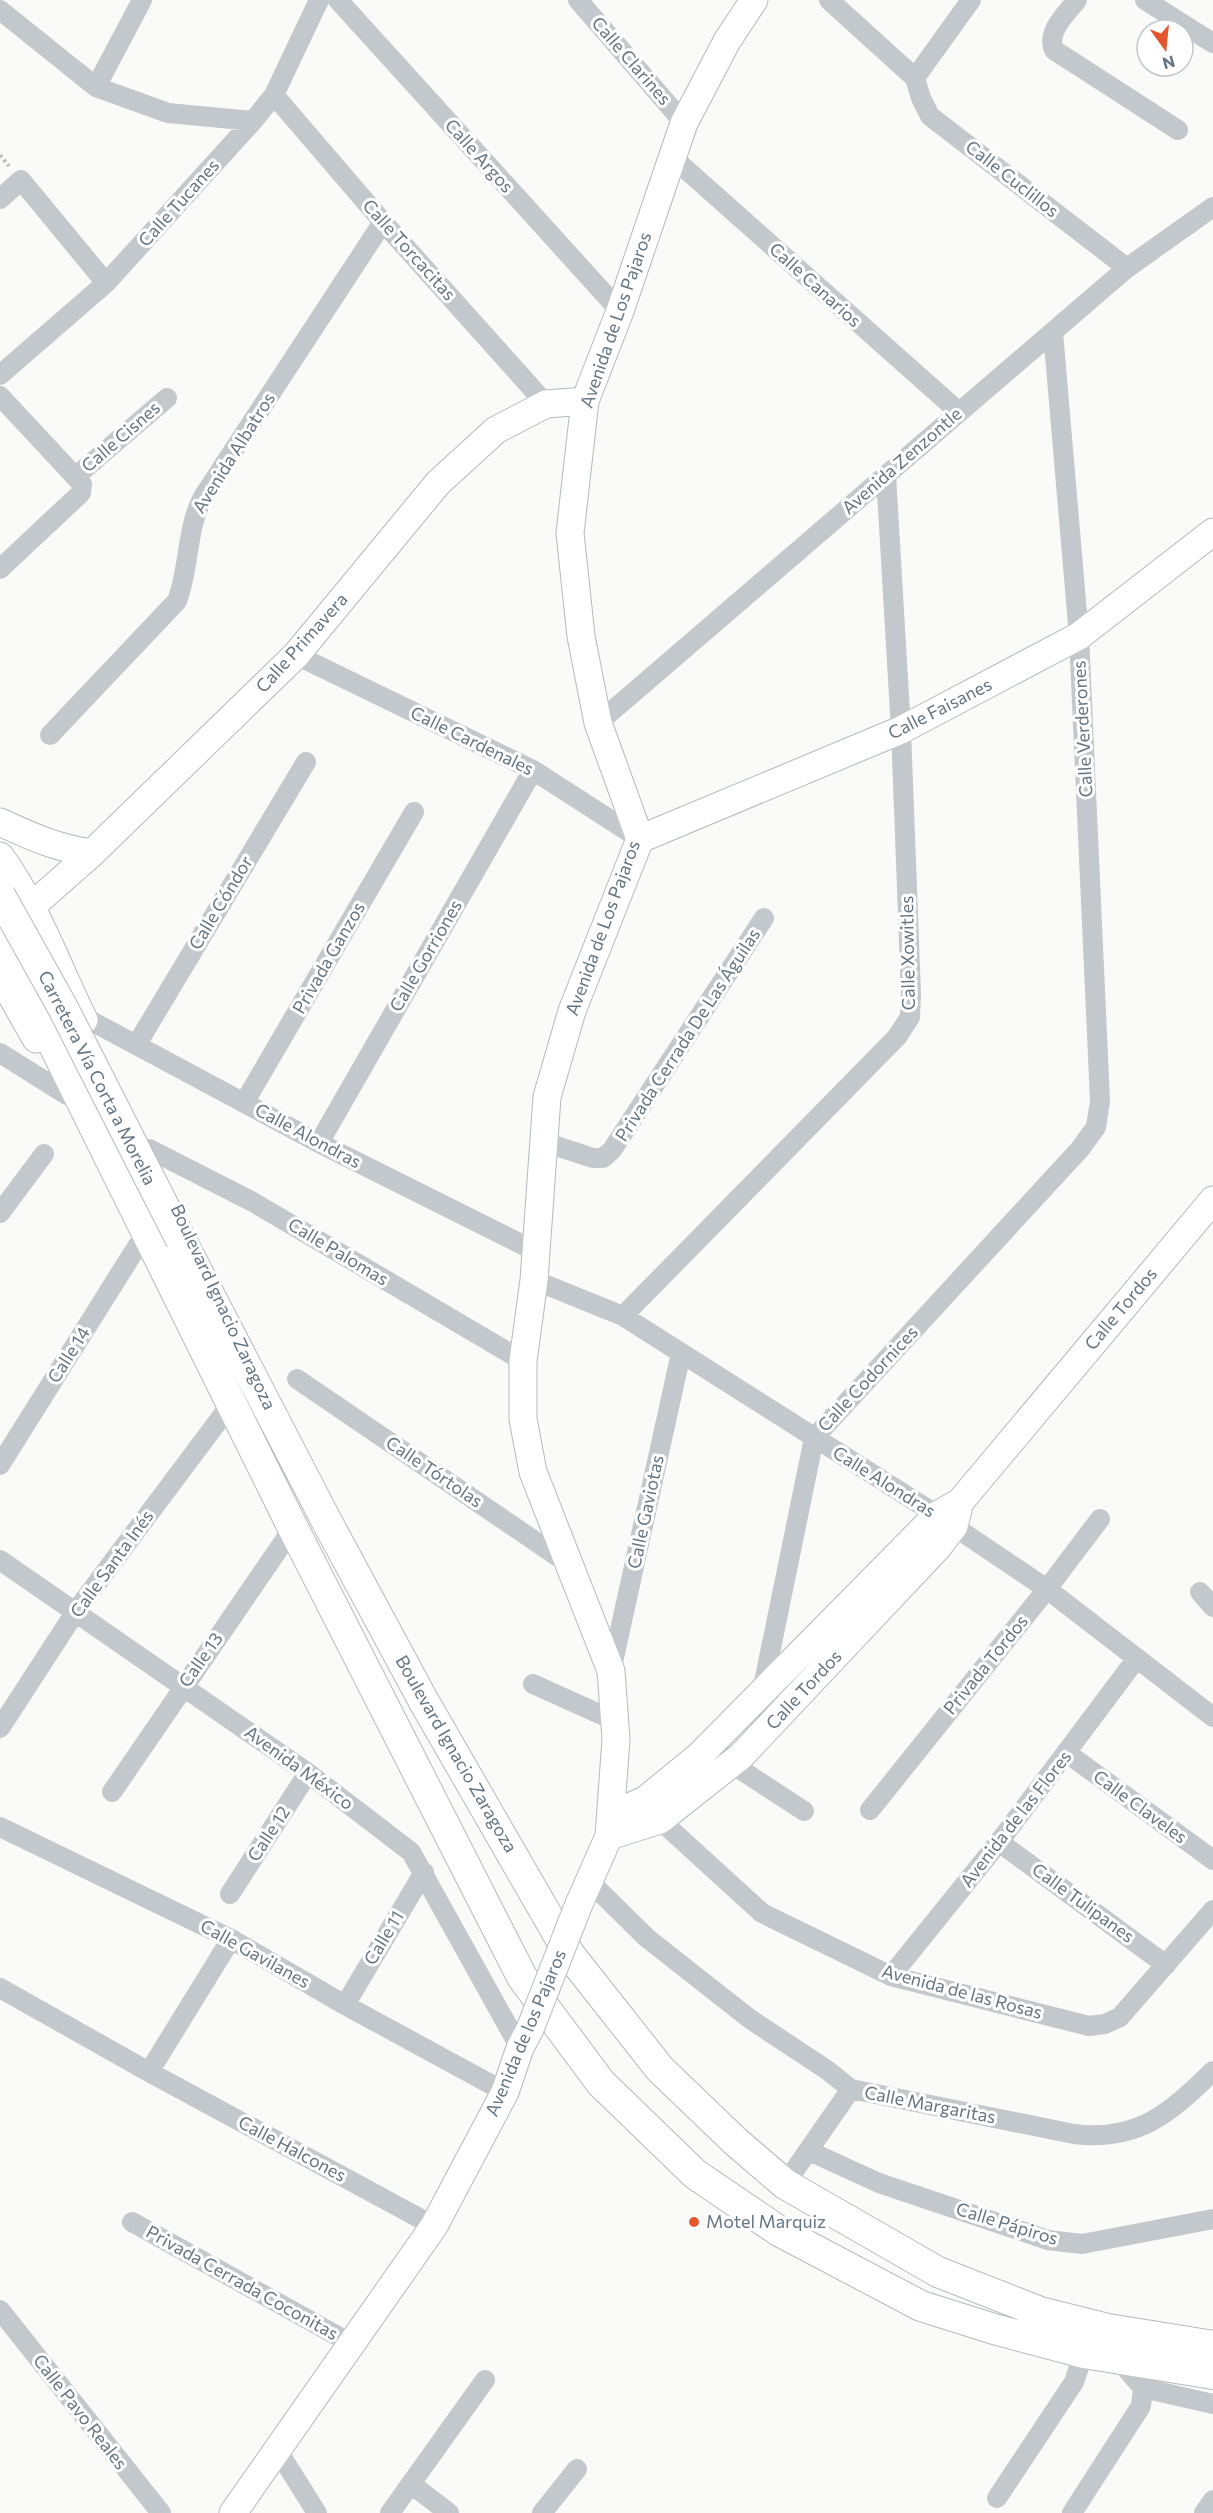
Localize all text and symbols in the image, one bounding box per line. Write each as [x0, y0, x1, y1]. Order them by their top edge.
street label: Calle Clarines [587, 12, 676, 109]
north arrow [1135, 18, 1195, 78]
text: N [1161, 52, 1177, 74]
street label: Calle Argos [441, 114, 519, 197]
street label: Calle Cuclillos [962, 135, 1064, 221]
street label: Calle Tucanes [133, 154, 223, 251]
street label: Calle Torcacitas [359, 194, 461, 304]
street label: Avenida de Los Pajaros [575, 229, 655, 411]
street label: Calle Canarios [765, 237, 866, 331]
street label: Avenida Albatros [187, 388, 279, 517]
street label: Calle Cisnes [77, 396, 164, 476]
street label: Avenida Zenzontle [837, 402, 966, 518]
street label: Calle Primavera [251, 588, 352, 697]
street label: Calle Verderones [1067, 660, 1097, 798]
street label: Calle Faisanes [884, 673, 995, 744]
street label: Calle Cardenales [407, 701, 538, 779]
street label: Avenida de Los Pajaros [560, 837, 644, 1018]
street label: Calle Cóndor [184, 852, 257, 953]
street label: Calle Gorriones [384, 896, 466, 1015]
street label: Calle Xowitles [895, 896, 919, 1010]
street label: Privada Ganzos [287, 898, 369, 1017]
street label: Privada Cerrada De Las Águilas [610, 924, 764, 1145]
street label: Carretera Vía Corta a Morelia [34, 967, 162, 1188]
street label: Calle Alondras [252, 1098, 365, 1172]
street label: Boulevard Ignacio Zaragoza [167, 1200, 281, 1413]
street label: Calle Palomas [284, 1213, 393, 1290]
street label: Calle Tordos [1079, 1263, 1161, 1354]
street label: Calle Codornices [813, 1321, 922, 1436]
street label: Calle 14 [42, 1322, 94, 1387]
street label: Calle Tórtolas [382, 1431, 487, 1512]
street label: Calle Alondras [829, 1441, 940, 1521]
street label: Calle Gaviotas [622, 1453, 668, 1571]
street label: Calle Santa Inés [65, 1505, 158, 1621]
street label: Privada Tordos [938, 1610, 1032, 1719]
street label: Calle 13 [173, 1628, 227, 1691]
street label: Calle Tordos [761, 1645, 846, 1734]
street label: Boulevard Ignacio Zaragoza [391, 1651, 522, 1856]
street label: Avenida México [241, 1720, 358, 1814]
street label: Avenida de las Flores [955, 1746, 1075, 1891]
street label: Calle Claveles [1089, 1765, 1192, 1848]
street label: Calle 12 [242, 1802, 294, 1865]
street label: Calle Tulipanes [1028, 1858, 1139, 1947]
street label: Calle 11 [358, 1906, 408, 1969]
street label: Calle Gavilanes [197, 1914, 314, 1992]
street label: Avenida de los Pajaros [480, 1946, 570, 2119]
street label: Avenida de las Rosas [880, 1959, 1045, 2023]
street label: Calle Margaritas [863, 2080, 998, 2128]
street label: Calle Halcones [235, 2110, 350, 2186]
street label: Calle Pápiros [954, 2197, 1061, 2249]
place label: Motel Marquiz [706, 2210, 826, 2232]
marker: Motel Marquiz [687, 2215, 701, 2229]
street label: Privada Cerrada Coconitas [143, 2220, 342, 2344]
street label: Calle Pavo Reales [29, 2349, 133, 2473]

